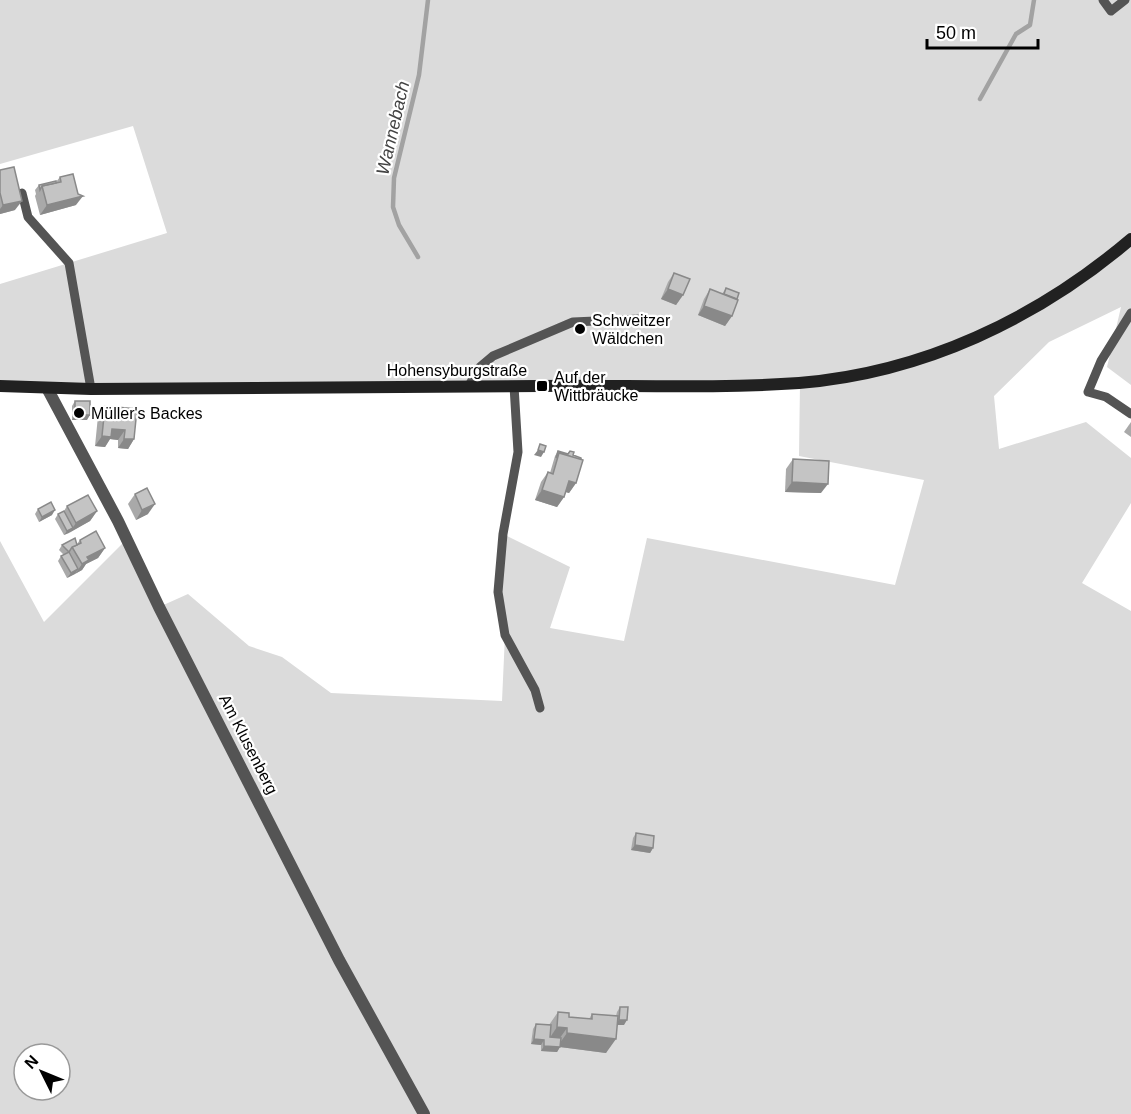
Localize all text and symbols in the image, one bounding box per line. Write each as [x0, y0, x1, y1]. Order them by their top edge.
scale bar [927, 12, 1038, 50]
text: 50 m [936, 23, 976, 43]
water label: Wannebach [372, 79, 414, 177]
place label: Schweitzer Wäldchen [592, 312, 671, 347]
marker: Schweitzer Wäldchen [573, 322, 587, 336]
street label: Hohensyburgstraße [387, 362, 527, 379]
place label: Auf der Wittbräucke [554, 369, 639, 404]
marker: Auf der Wittbräucke [535, 379, 549, 393]
place label: Müller's Backes [91, 405, 203, 422]
marker: Müller's Backes [72, 406, 86, 420]
street label: Am Klusenberg [216, 692, 281, 797]
north arrow [12, 1042, 72, 1102]
text: N [21, 1052, 42, 1072]

